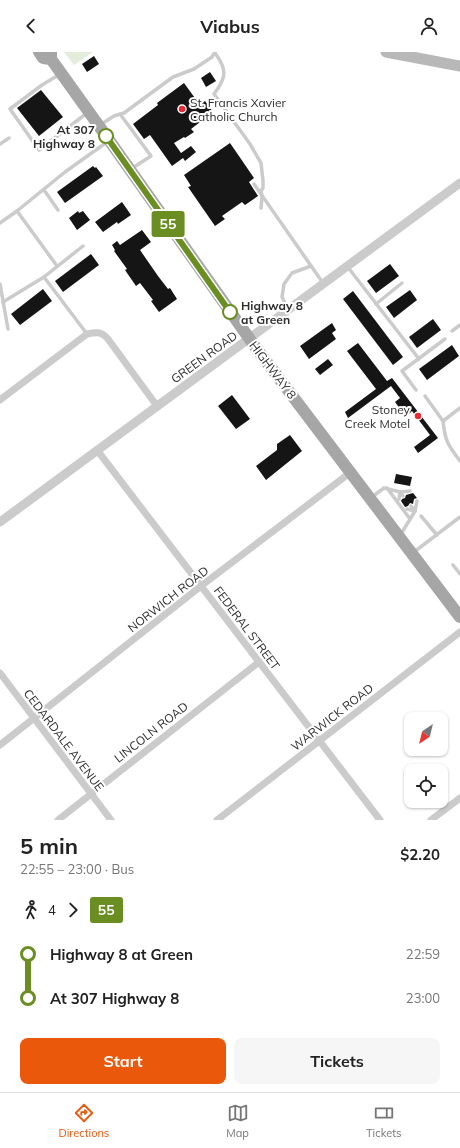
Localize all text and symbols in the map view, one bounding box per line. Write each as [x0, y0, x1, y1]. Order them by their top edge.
icon: back [20, 15, 42, 37]
text: Viabus [200, 15, 260, 38]
icon: person [418, 15, 440, 37]
place label: St. Francis Xavier Catholic Church [190, 95, 286, 124]
marker: St. Francis Xavier Catholic Church [177, 104, 187, 114]
place label: At 307 Highway 8 [33, 122, 95, 151]
marker: At 307 Highway 8 [98, 128, 114, 144]
line badge: 55 [150, 211, 186, 237]
text: 55 [160, 215, 176, 233]
place label: Highway 8 at Green [241, 298, 303, 327]
marker: Highway 8 at Green [222, 304, 238, 320]
street label: GREEN ROAD [168, 328, 240, 386]
street label: HIGHWAY 8 [246, 338, 300, 402]
place label: Stoney Creek Motel [345, 402, 411, 431]
marker: Stoney Creek Motel [413, 411, 423, 421]
street label: NORWICH ROAD [125, 563, 211, 635]
street label: FEDERAL STREET [211, 583, 284, 673]
street label: WARWICK ROAD [288, 680, 376, 754]
street label: CEDARDALE AVENUE [21, 686, 107, 794]
street label: LINCOLN ROAD [111, 698, 191, 765]
north arrow [404, 712, 448, 756]
map controls [404, 712, 448, 808]
button: locate [404, 764, 448, 808]
text: 5 min [20, 832, 78, 860]
text: $2.20 [400, 845, 440, 864]
text: 22:55 – 23:00 · Bus [20, 861, 134, 877]
icon: walk [20, 899, 42, 921]
icon: forward [62, 899, 84, 921]
text: 55 [98, 901, 115, 919]
text: 4 [48, 902, 56, 918]
text: Highway 8 at Green [50, 945, 193, 964]
text: 22:59 [406, 946, 440, 962]
text: At 307 Highway 8 [50, 989, 179, 1008]
text: 23:00 [406, 990, 440, 1006]
button: Start [20, 1038, 226, 1084]
button: Tickets [234, 1038, 440, 1084]
tab: Directions [58, 1102, 109, 1140]
tab: Map [226, 1102, 249, 1140]
tab: Tickets [366, 1102, 401, 1140]

